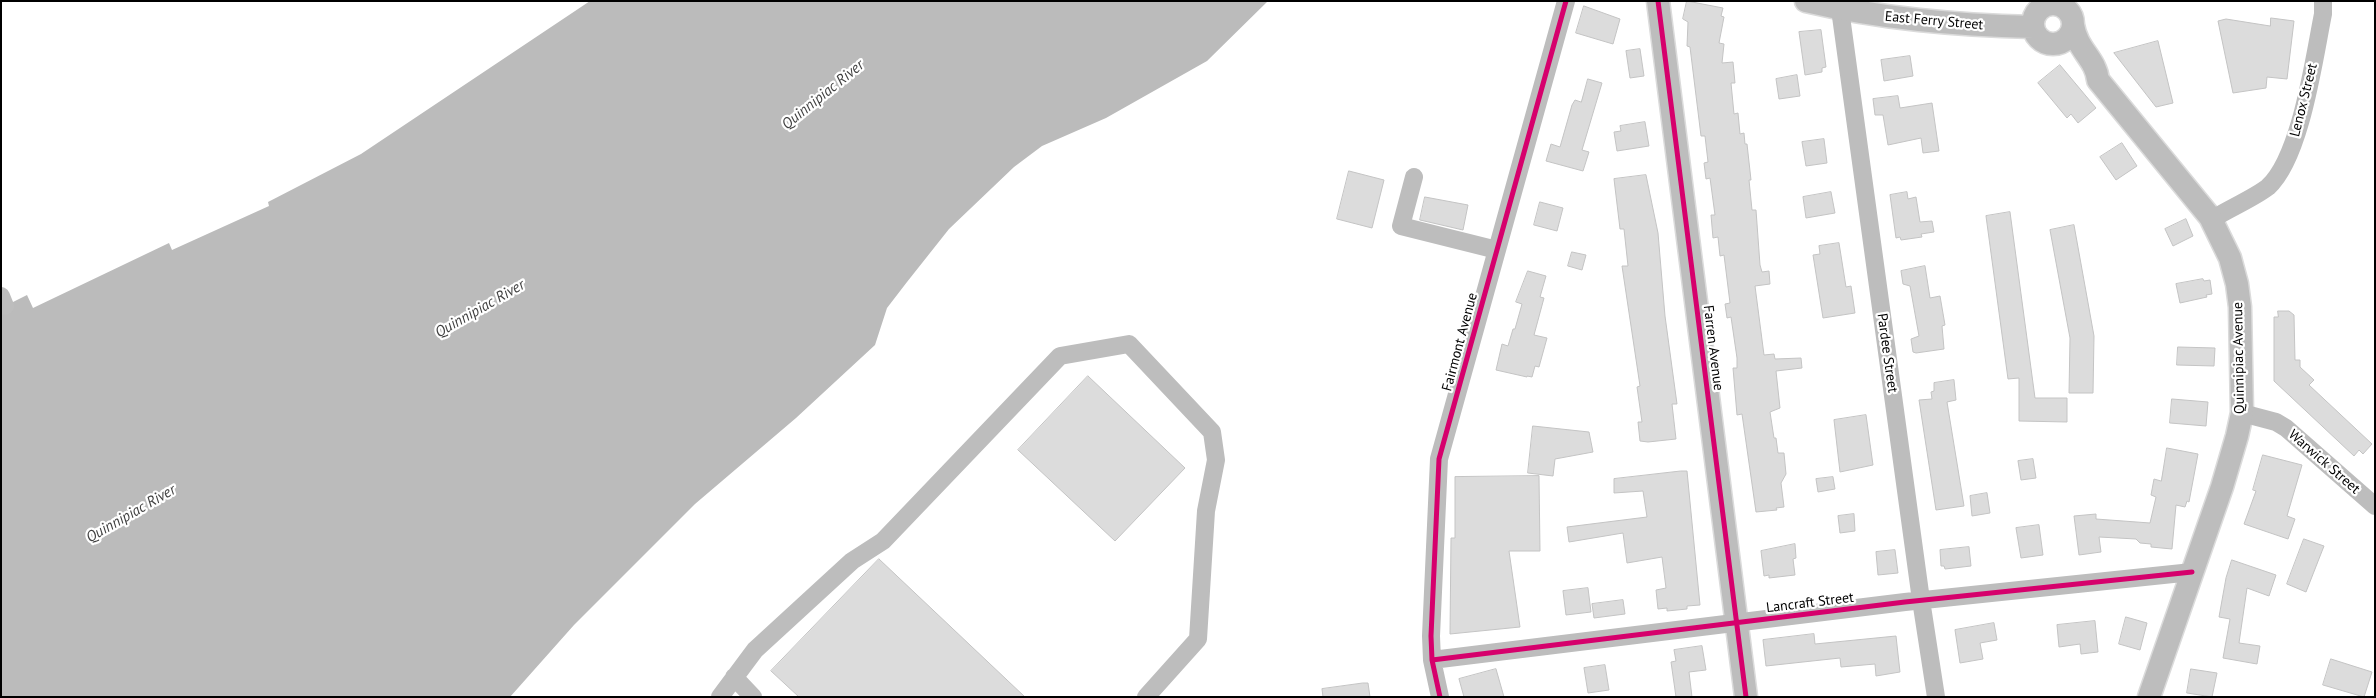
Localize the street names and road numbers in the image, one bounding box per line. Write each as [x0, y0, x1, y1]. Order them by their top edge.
street label: East Ferry Street [1884, 8, 1984, 34]
street label: Lenox Street [2287, 62, 2321, 138]
street label: Fairmont Avenue [1439, 291, 1481, 393]
street label: Quinnipiac Avenue [2230, 302, 2248, 414]
street label: Farren Avenue [1699, 304, 1727, 392]
street label: Pardee Street [1873, 312, 1901, 394]
street label: Warwick Street [2285, 426, 2363, 498]
street label: Lancraft Street [1765, 589, 1855, 617]

